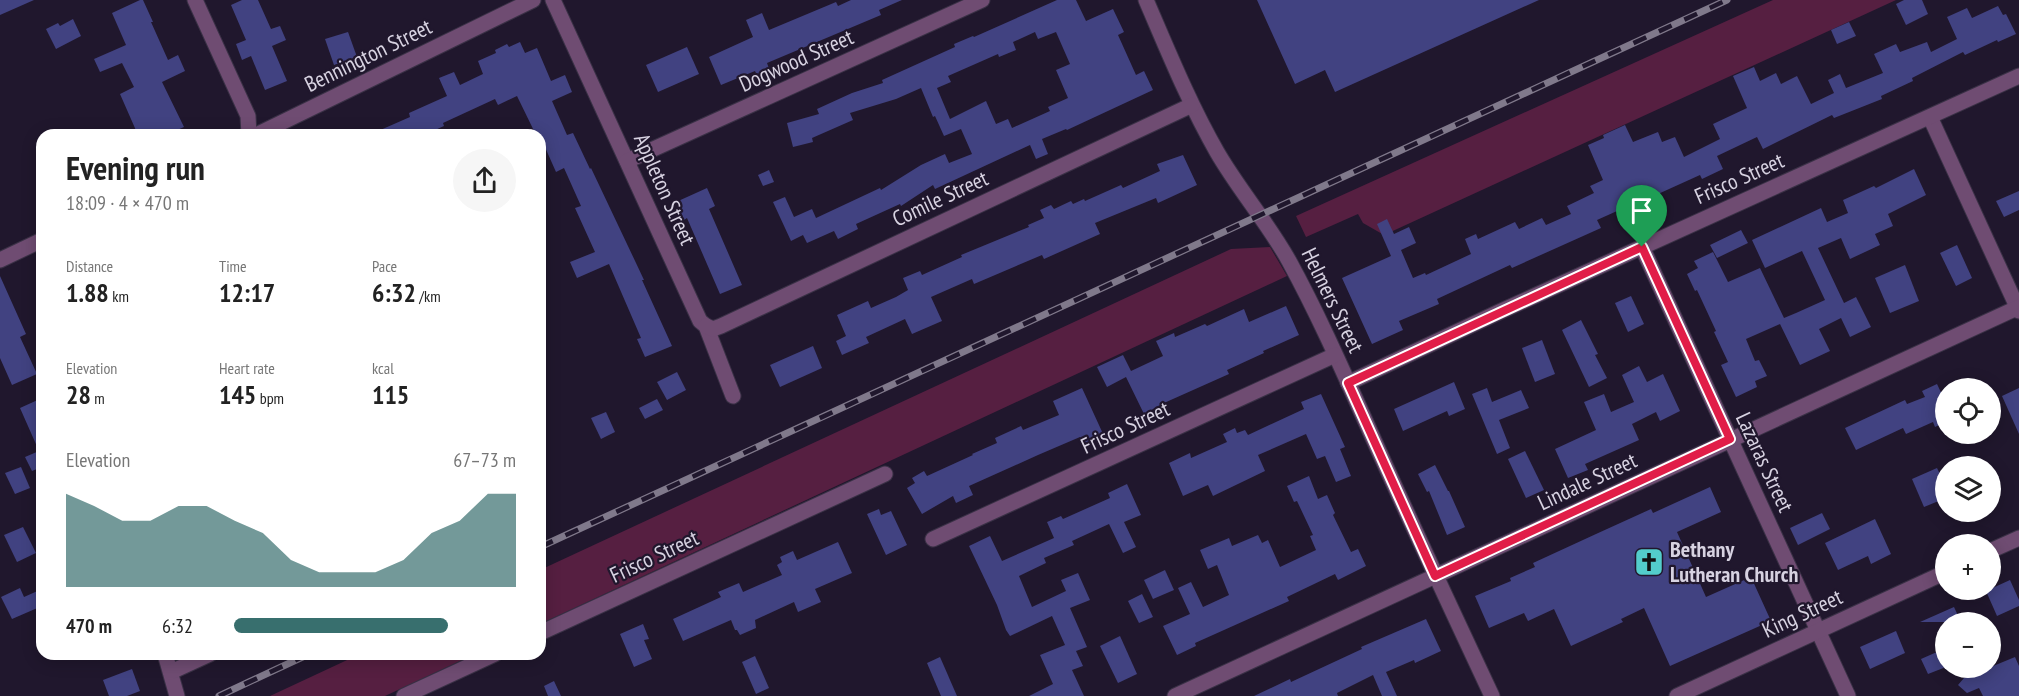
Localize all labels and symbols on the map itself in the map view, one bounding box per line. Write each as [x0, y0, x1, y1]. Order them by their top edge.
street label: Bennington Street [300, 12, 436, 98]
street label: Dogwood Street [735, 22, 857, 98]
street label: Appleton Street [628, 129, 702, 249]
street label: Frisco Street [1690, 146, 1788, 210]
street label: Comile Street [888, 164, 992, 232]
pin [1616, 185, 1667, 247]
street label: Helmers Street [1296, 243, 1370, 357]
street label: Frisco Street [1076, 394, 1174, 460]
street label: Lazaras Street [1730, 408, 1800, 516]
street label: Lindale Street [1533, 446, 1641, 516]
street label: Frisco Street [605, 523, 703, 589]
place label: Bethany Lutheran Church [1670, 535, 1798, 588]
church icon: Bethany Lutheran Church [1633, 546, 1665, 578]
street label: King Street [1758, 582, 1846, 644]

